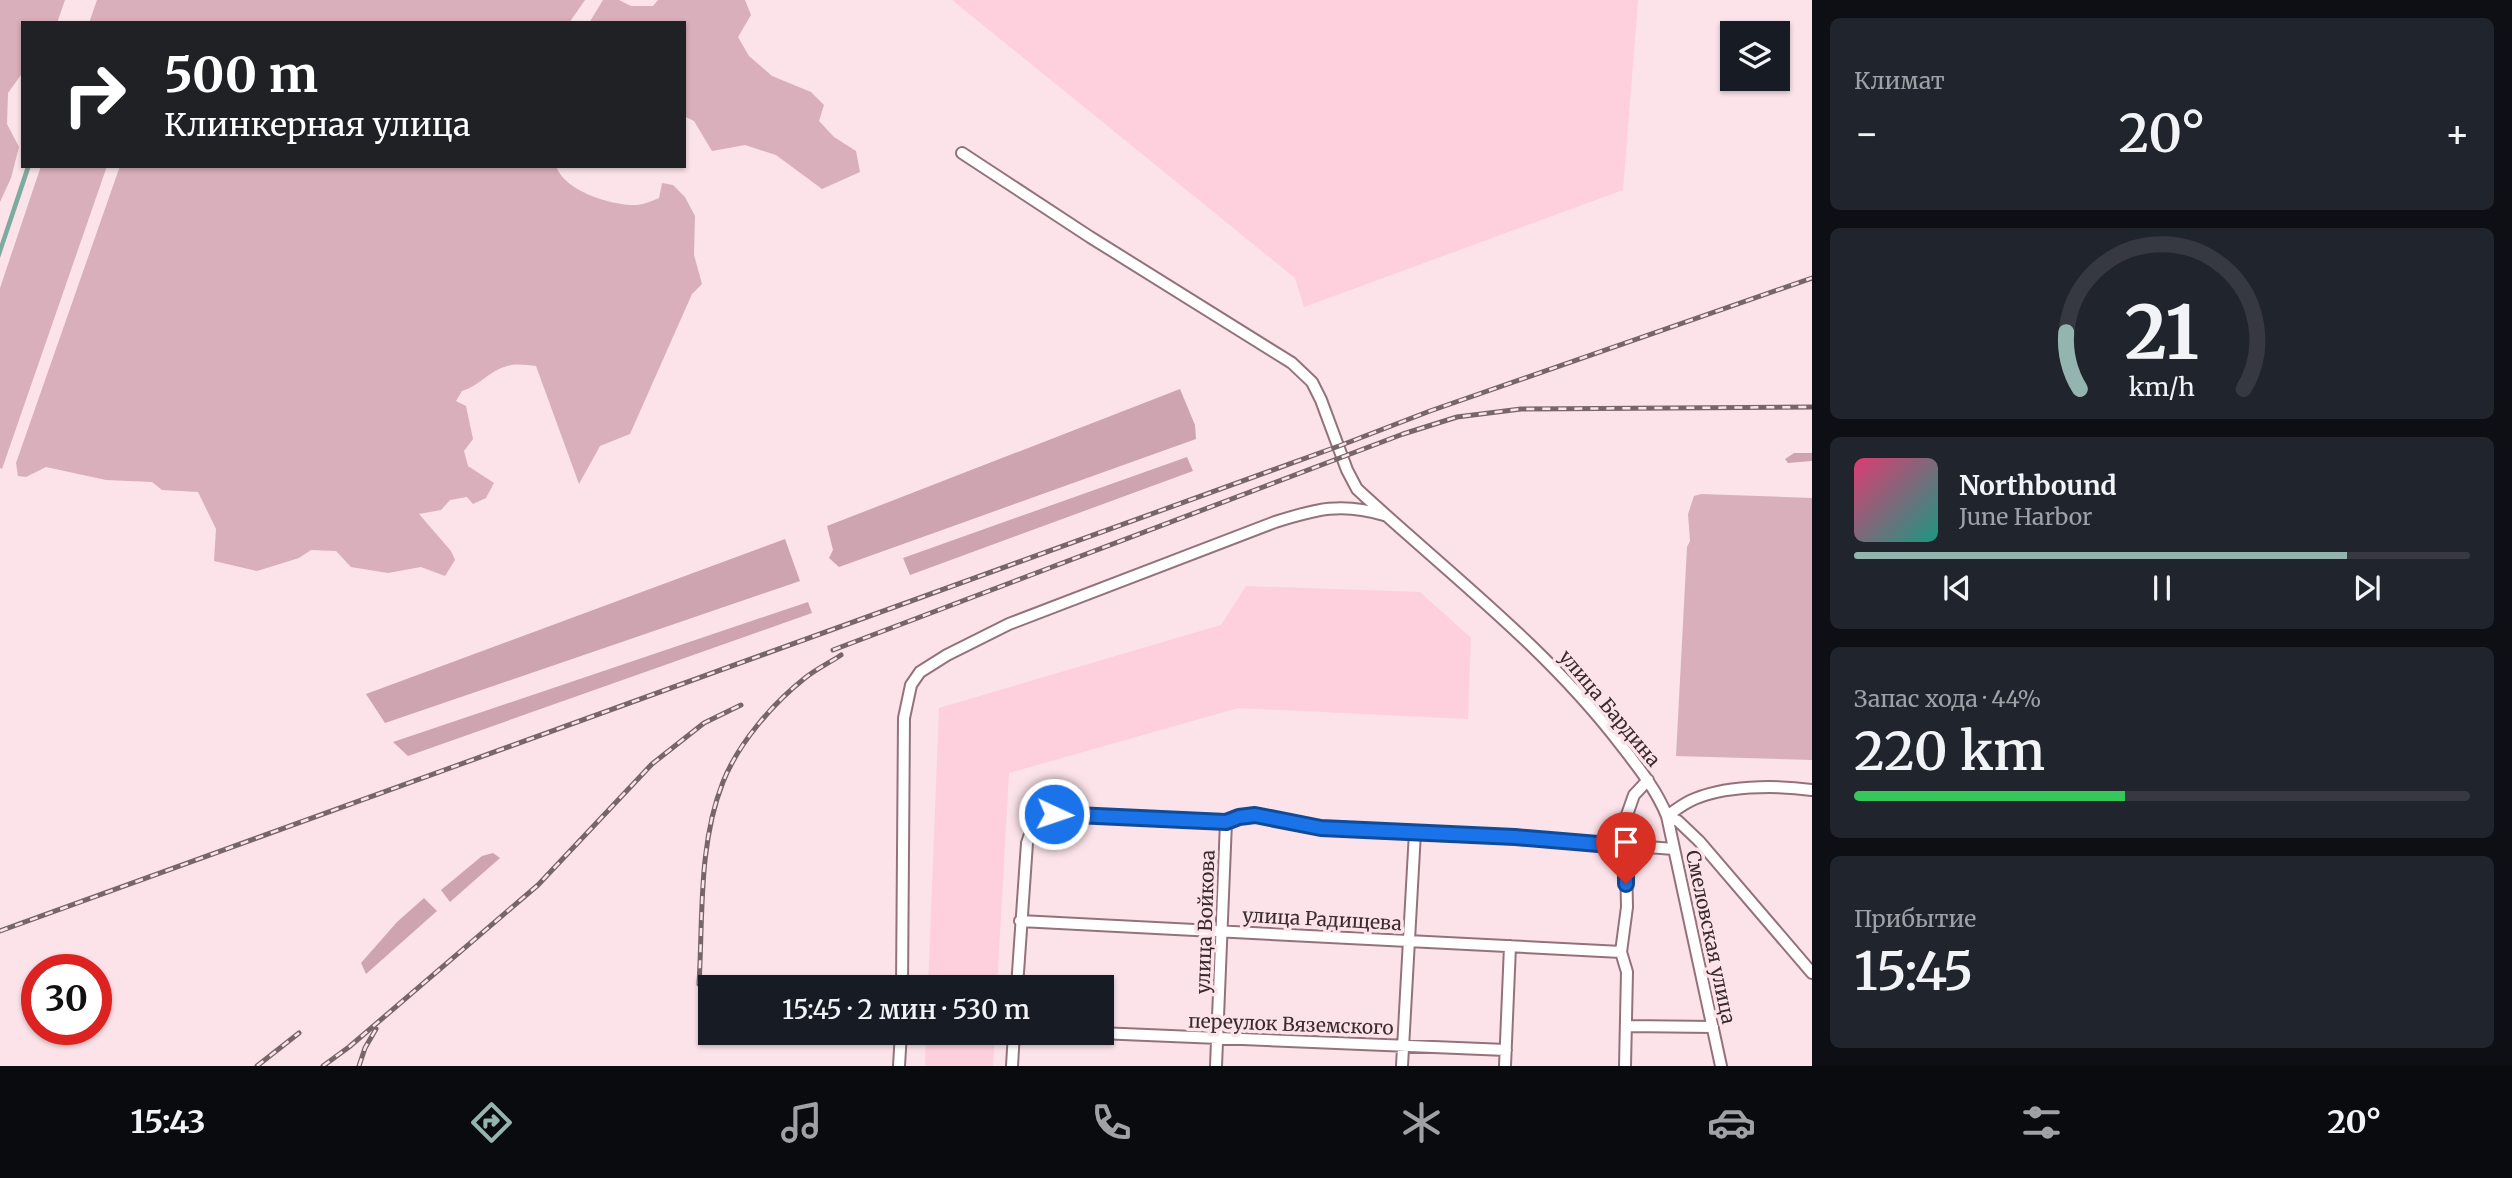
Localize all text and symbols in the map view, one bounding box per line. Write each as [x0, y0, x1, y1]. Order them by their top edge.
map controls [1720, 21, 1790, 91]
button: layers [1720, 21, 1790, 91]
text: 500 m [164, 44, 318, 105]
icon: right [49, 49, 140, 140]
text: Климат [1854, 66, 1945, 95]
text: 20° [2119, 101, 2205, 166]
text: Клинкерная улица [164, 105, 470, 145]
text: − [1854, 110, 1879, 157]
text: + [2445, 110, 2470, 157]
text: 21 [2125, 288, 2199, 380]
text: km/h [2129, 371, 2195, 403]
text: Northbound [1959, 469, 2117, 502]
text: June Harbor [1959, 502, 2092, 531]
icon: previous [1938, 569, 1976, 607]
icon: pause [2143, 569, 2181, 607]
icon: next [2348, 569, 2386, 607]
street label: улица Бардина [1554, 645, 1666, 771]
text: Запас хода · 44% [1854, 684, 2041, 713]
text: 220 km [1854, 719, 2045, 784]
position arrow [1017, 777, 1091, 851]
pin [1596, 812, 1656, 884]
icon: arrive [1607, 823, 1645, 861]
street label: Смеловская улица [1681, 848, 1741, 1026]
street label: улица Войкова [1190, 850, 1220, 994]
street label: улица Радищева [1242, 903, 1402, 935]
text: Прибытие [1854, 904, 1976, 933]
text: 15:45 [1854, 939, 1973, 1004]
speed limit sign: 30 [21, 954, 112, 1045]
text: 15:45 · 2 мин · 530 m [782, 993, 1030, 1026]
street label: переулок Вяземского [1188, 1008, 1394, 1040]
icon: directions [467, 1098, 516, 1147]
icon: music [777, 1098, 826, 1147]
icon: phone [1087, 1098, 1136, 1147]
icon: climate [1397, 1098, 1446, 1147]
icon: car [1707, 1098, 1756, 1147]
icon: filters [2017, 1098, 2066, 1147]
text: 15:43 [131, 1102, 206, 1142]
text: 20° [2327, 1102, 2381, 1142]

